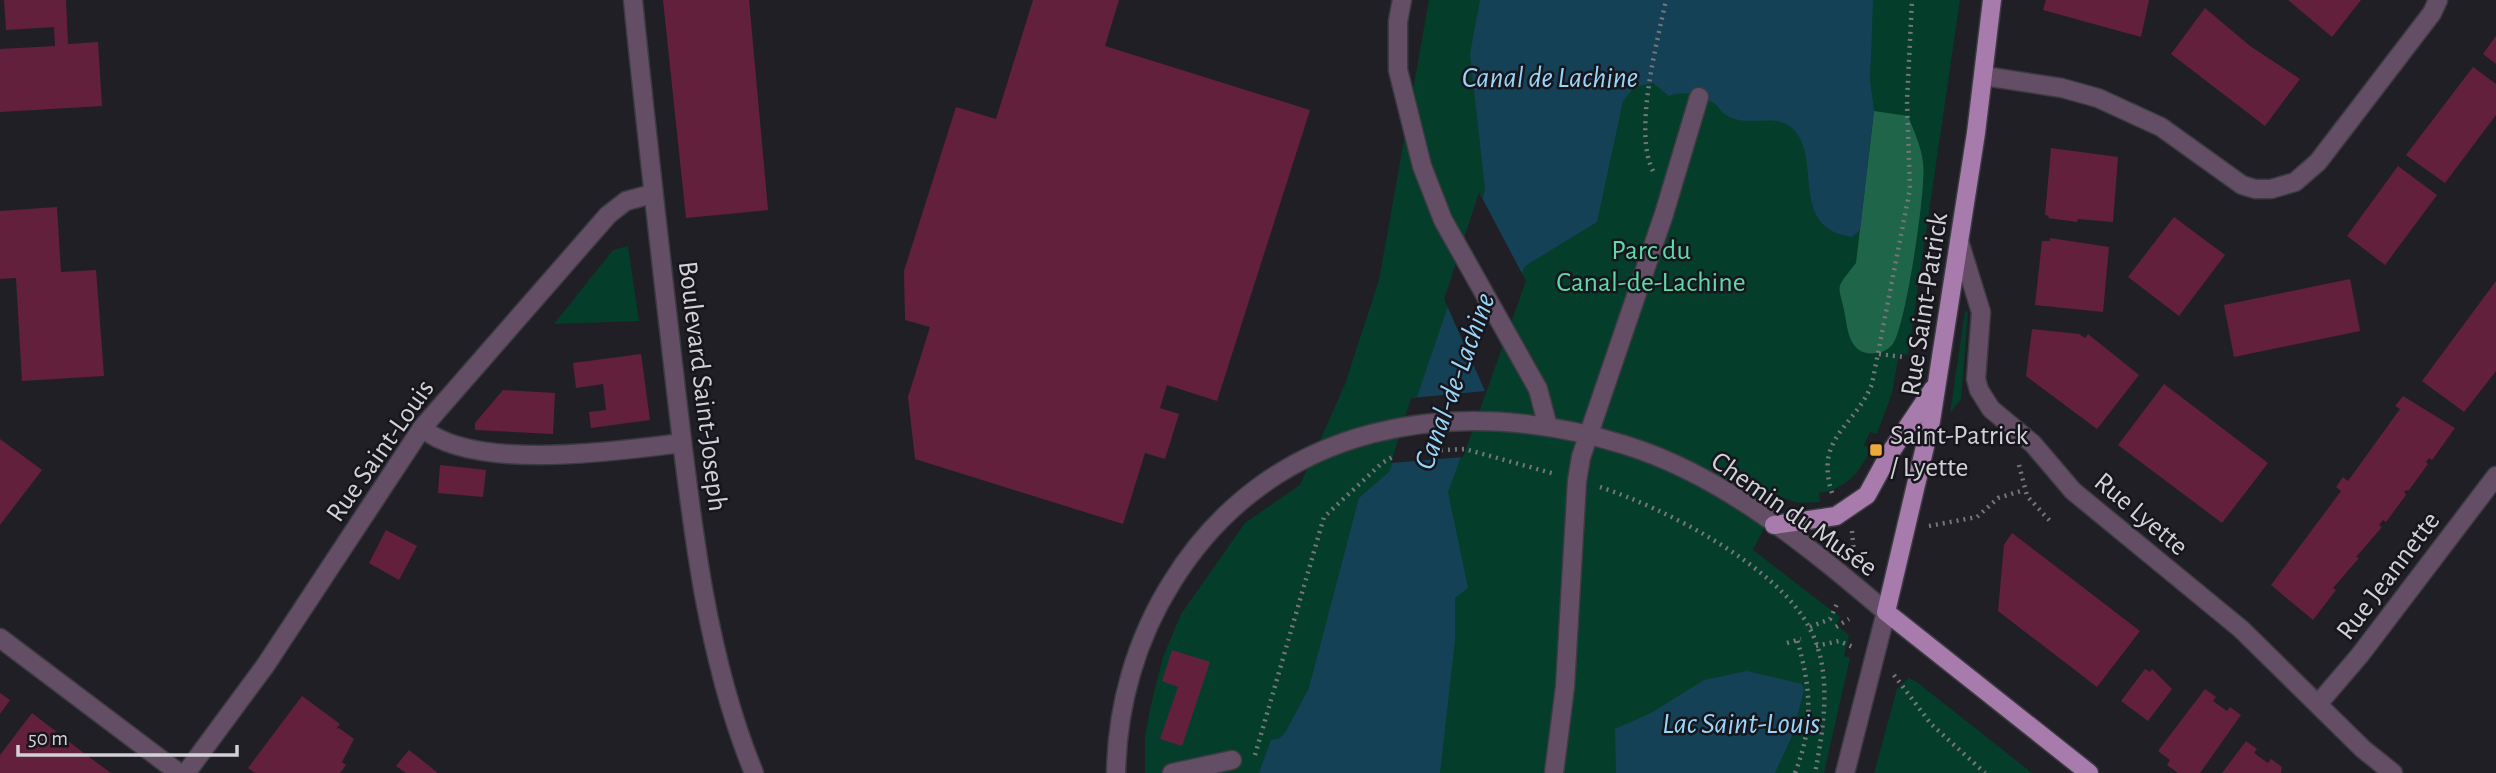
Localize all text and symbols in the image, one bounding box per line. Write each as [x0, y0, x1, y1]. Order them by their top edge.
water label: Canal de Lachine [1462, 63, 1638, 93]
street label: Rue Saint-Patrick [1897, 211, 1953, 398]
park label: Parc du Canal-de-Lachine [1556, 237, 1746, 297]
street label: Boulevard Saint-Joseph [673, 260, 731, 513]
water label: Canal-de-Lachine [1409, 289, 1501, 473]
street label: Rue Saint-Louis [321, 375, 440, 527]
place label: Saint-Patrick / Lyette [1890, 422, 2028, 482]
marker: Saint-Patrick / Lyette [1868, 442, 1884, 458]
street label: Chemin du Musée [1706, 447, 1882, 582]
street label: Rue Lyette [2089, 468, 2193, 561]
street label: Rue Jeannette [2332, 507, 2446, 645]
water label: Lac Saint-Louis [1662, 709, 1820, 739]
scale bar [18, 714, 236, 758]
text: 50 m [28, 728, 68, 749]

